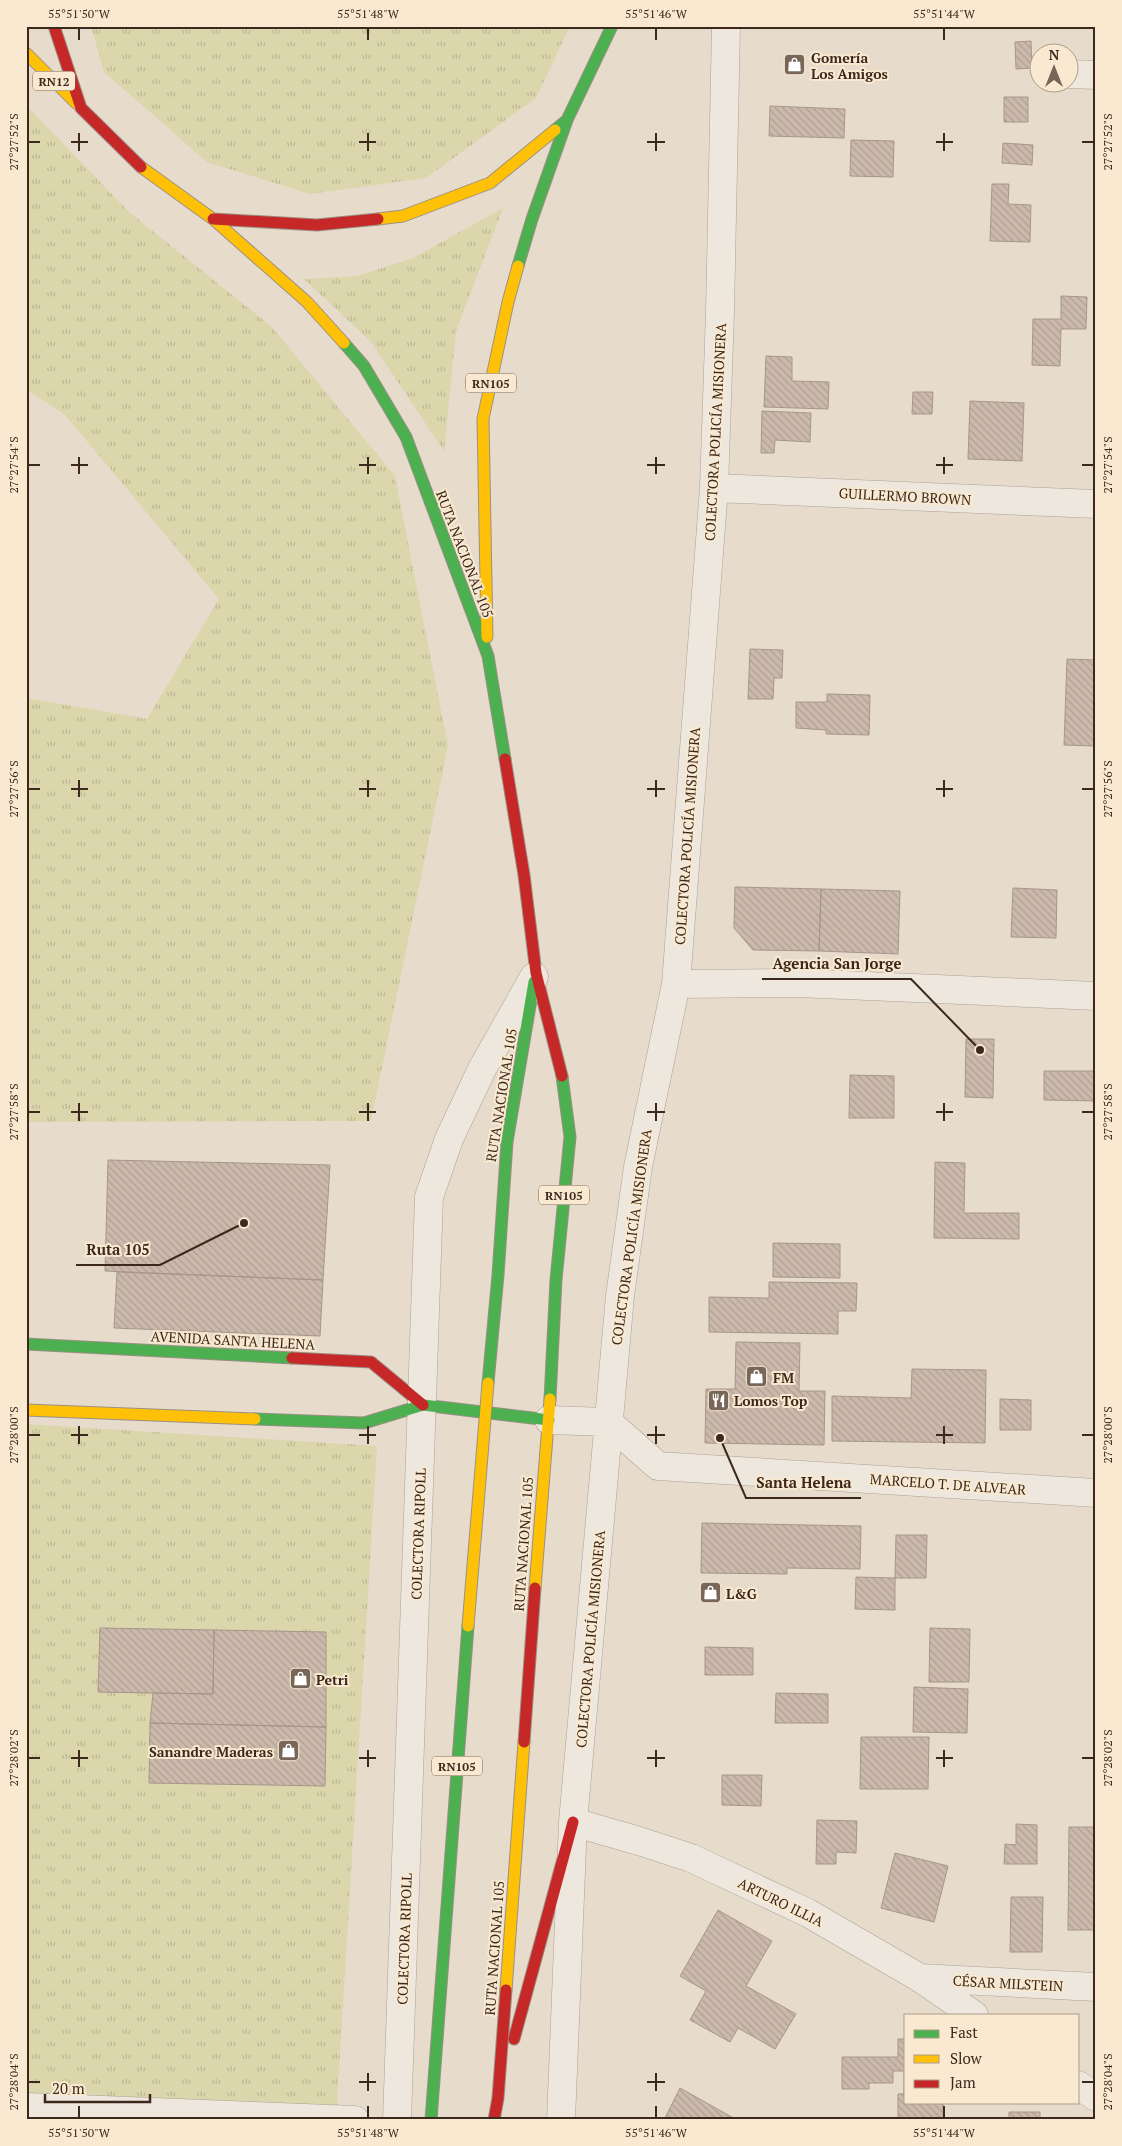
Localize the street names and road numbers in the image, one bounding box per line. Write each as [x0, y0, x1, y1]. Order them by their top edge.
road number: RN12 [33, 72, 75, 90]
street label: COLECTORA POLICÍA MISIONERA [700, 322, 730, 542]
road number: RN105 [466, 373, 516, 392]
street label: GUILLERMO BROWN [838, 483, 972, 509]
street label: RUTA NACIONAL 105 [432, 487, 498, 621]
street label: COLECTORA POLICÍA MISIONERA [670, 726, 704, 946]
street label: RUTA NACIONAL 105 [481, 1027, 521, 1163]
street label: COLECTORA POLICÍA MISIONERA [606, 1127, 656, 1346]
road number: RN105 [539, 1186, 589, 1204]
street label: AVENIDA SANTA HELENA [150, 1326, 316, 1354]
street label: COLECTORA RIPOLL [406, 1468, 430, 1600]
street label: MARCELO T. DE ALVEAR [869, 1469, 1027, 1499]
street label: RUTA NACIONAL 105 [509, 1476, 537, 1612]
street label: COLECTORA POLICÍA MISIONERA [571, 1529, 609, 1749]
road number: RN105 [432, 1756, 482, 1775]
street label: COLECTORA RIPOLL [392, 1873, 416, 2005]
street label: ARTURO ILLIA [735, 1873, 827, 1931]
street label: RUTA NACIONAL 105 [480, 1880, 508, 2016]
street label: CÉSAR MILSTEIN [952, 1971, 1064, 1995]

